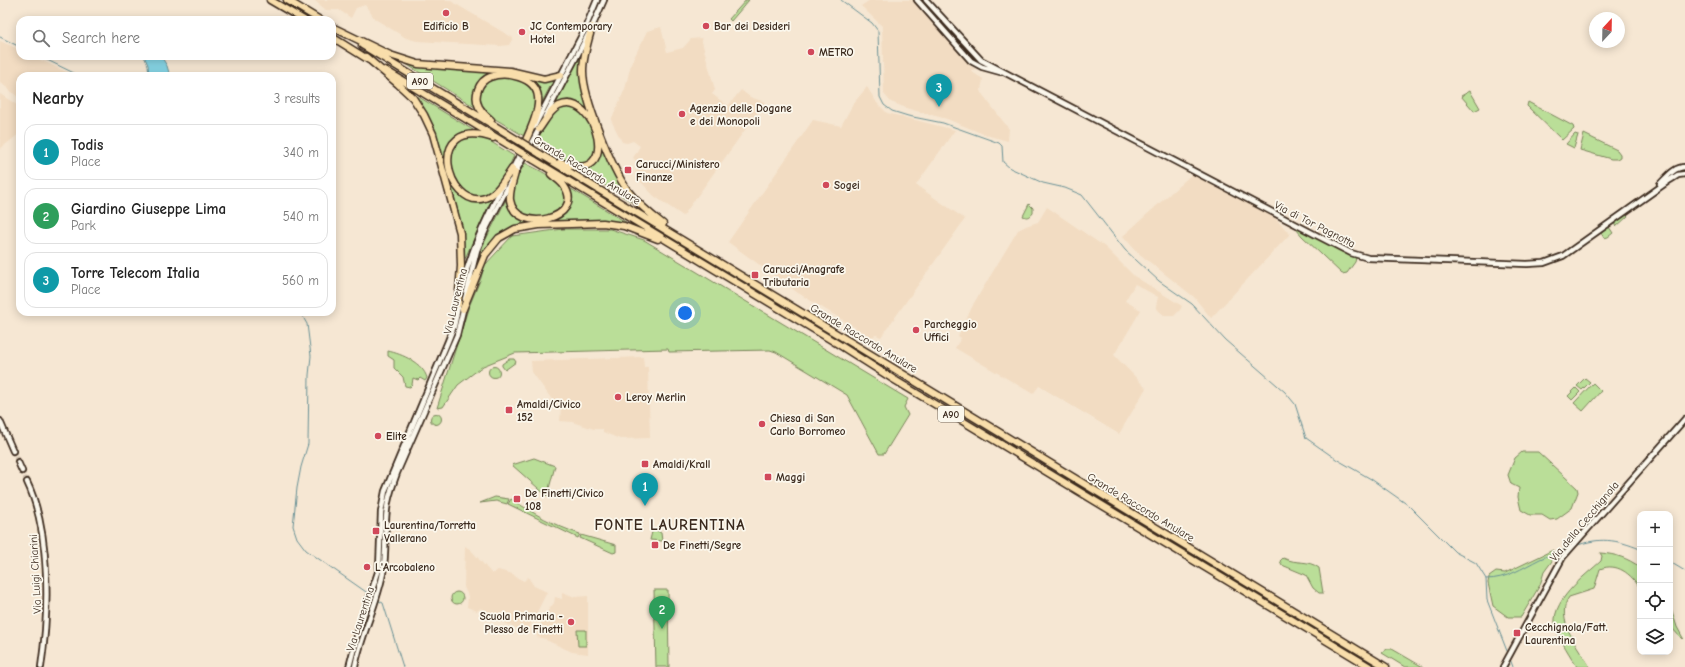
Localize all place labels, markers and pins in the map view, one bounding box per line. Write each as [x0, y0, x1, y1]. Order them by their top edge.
marker: Edificio B [441, 8, 451, 18]
place label: Edificio B [423, 20, 469, 33]
place label: JC Contemporary Hotel [530, 20, 612, 46]
place label: Bar dei Desideri [714, 20, 790, 33]
marker: Bar dei Desideri [701, 21, 711, 31]
marker: JC Contemporary Hotel [517, 27, 527, 37]
place label: METRO [819, 46, 854, 59]
marker: METRO [806, 47, 816, 57]
pin: 3 [926, 74, 952, 107]
place label: Agenzia delle Dogane e dei Monopoli [690, 102, 792, 128]
marker: Agenzia delle Dogane e dei Monopoli [677, 109, 687, 119]
place label: Carucci/Ministero Finanze [636, 158, 720, 184]
marker: Carucci/Ministero Finanze [623, 165, 633, 175]
place label: Sogei [834, 179, 860, 192]
marker: Sogei [821, 180, 831, 190]
place label: Carucci/Anagrafe Tributaria [763, 263, 845, 289]
marker: Carucci/Anagrafe Tributaria [750, 270, 760, 280]
place label: Parcheggio Uffici [924, 318, 977, 344]
marker: Parcheggio Uffici [911, 325, 921, 335]
place label: Leroy Merlin [626, 391, 686, 404]
marker: Leroy Merlin [613, 392, 623, 402]
place label: Amaldi/Civico 152 [517, 398, 581, 424]
marker: Amaldi/Civico 152 [504, 405, 514, 415]
place label: Chiesa di San Carlo Borromeo [770, 412, 846, 438]
marker: Chiesa di San Carlo Borromeo [757, 419, 767, 429]
place label: Elite [386, 430, 407, 443]
marker: Elite [373, 431, 383, 441]
place label: Amaldi/Krall [653, 458, 710, 471]
marker: Amaldi/Krall [640, 459, 650, 469]
place label: Maggi [776, 471, 805, 484]
marker: Maggi [763, 472, 773, 482]
pin: 1 [632, 473, 658, 506]
place label: De Finetti/Civico 108 [525, 487, 604, 513]
marker: De Finetti/Civico 108 [512, 494, 522, 504]
place label: Laurentina/Torretta Vallerano [384, 519, 476, 545]
marker: Laurentina/Torretta Vallerano [371, 526, 381, 536]
place label: De Finetti/Segre [663, 539, 742, 552]
marker: De Finetti/Segre [650, 540, 660, 550]
place label: L'Arcobaleno [375, 561, 435, 574]
marker: L'Arcobaleno [362, 562, 372, 572]
pin: 2 [649, 596, 675, 629]
place label: Scuola Primaria - Plesso de Finetti [480, 610, 563, 636]
marker: Scuola Primaria - Plesso de Finetti [566, 617, 576, 627]
place label: Cecchignola/Fatt. Laurentina [1525, 621, 1608, 647]
marker: Cecchignola/Fatt. Laurentina [1512, 628, 1522, 638]

